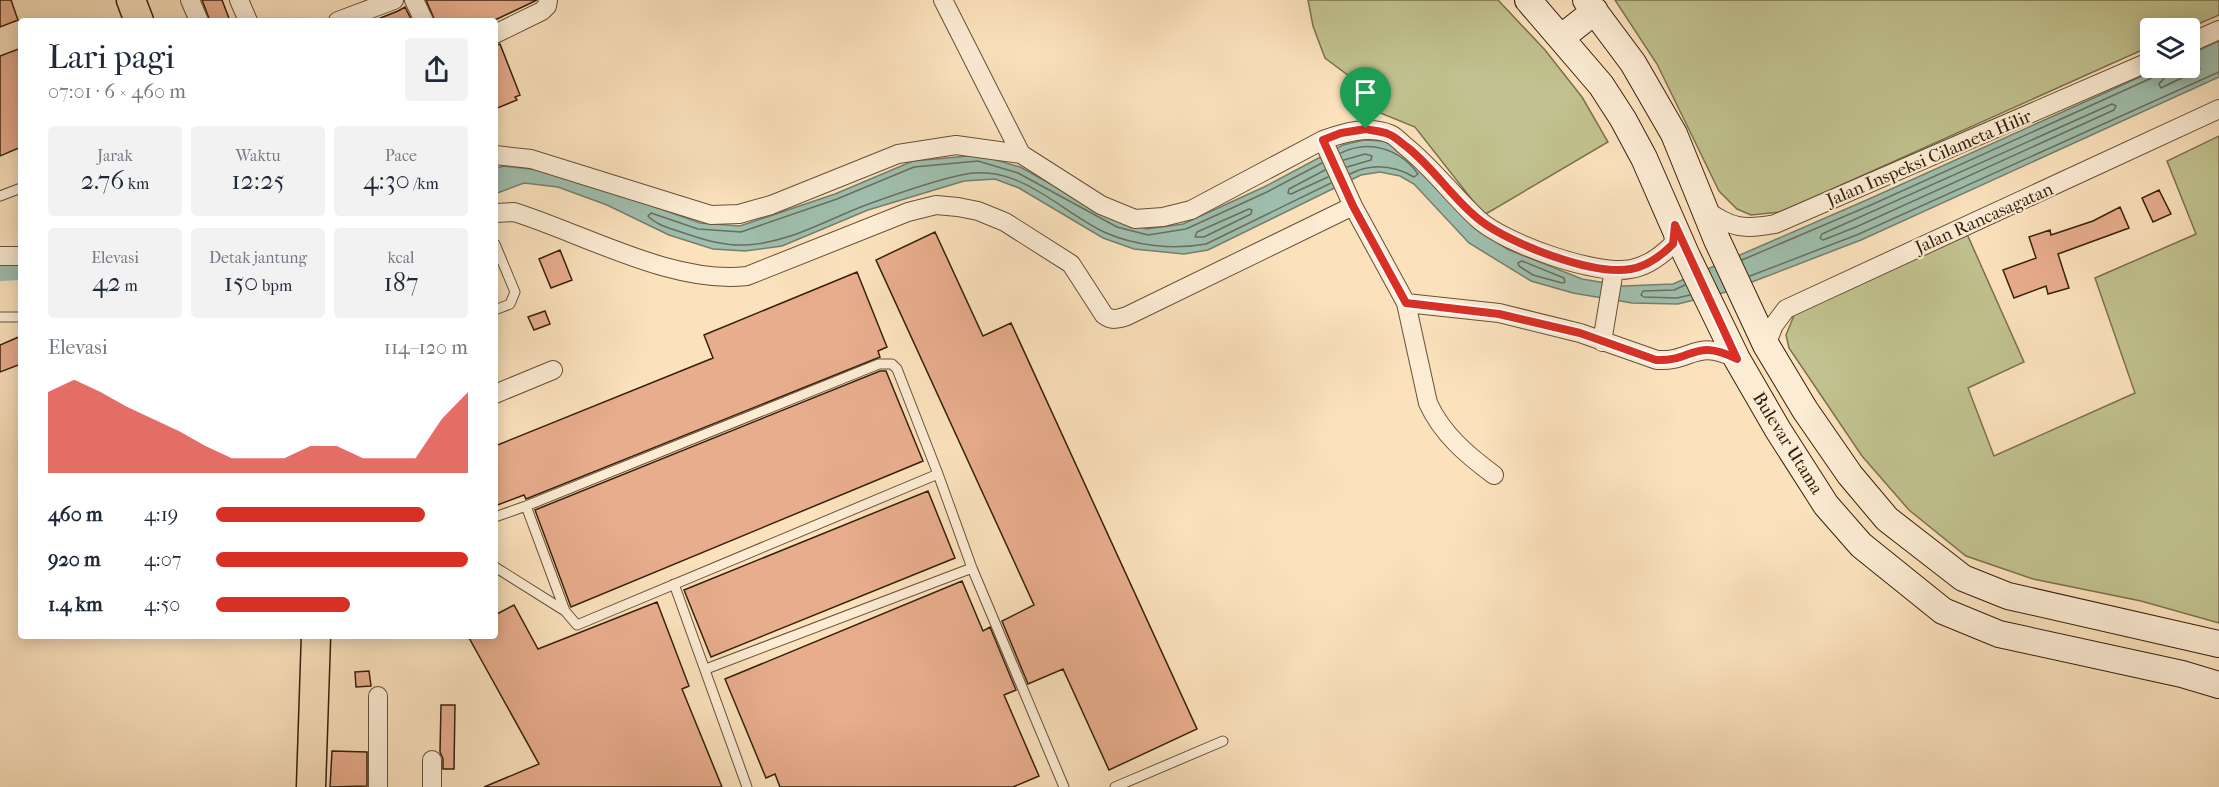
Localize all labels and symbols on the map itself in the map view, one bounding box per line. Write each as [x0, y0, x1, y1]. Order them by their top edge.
pin [1340, 67, 1391, 129]
street label: Jalan Inspeksi Cilameta Hilir [1822, 106, 2035, 212]
street label: Jalan Rancasagatan [1910, 178, 2057, 259]
street label: Bulevar Utama [1748, 388, 1828, 499]

